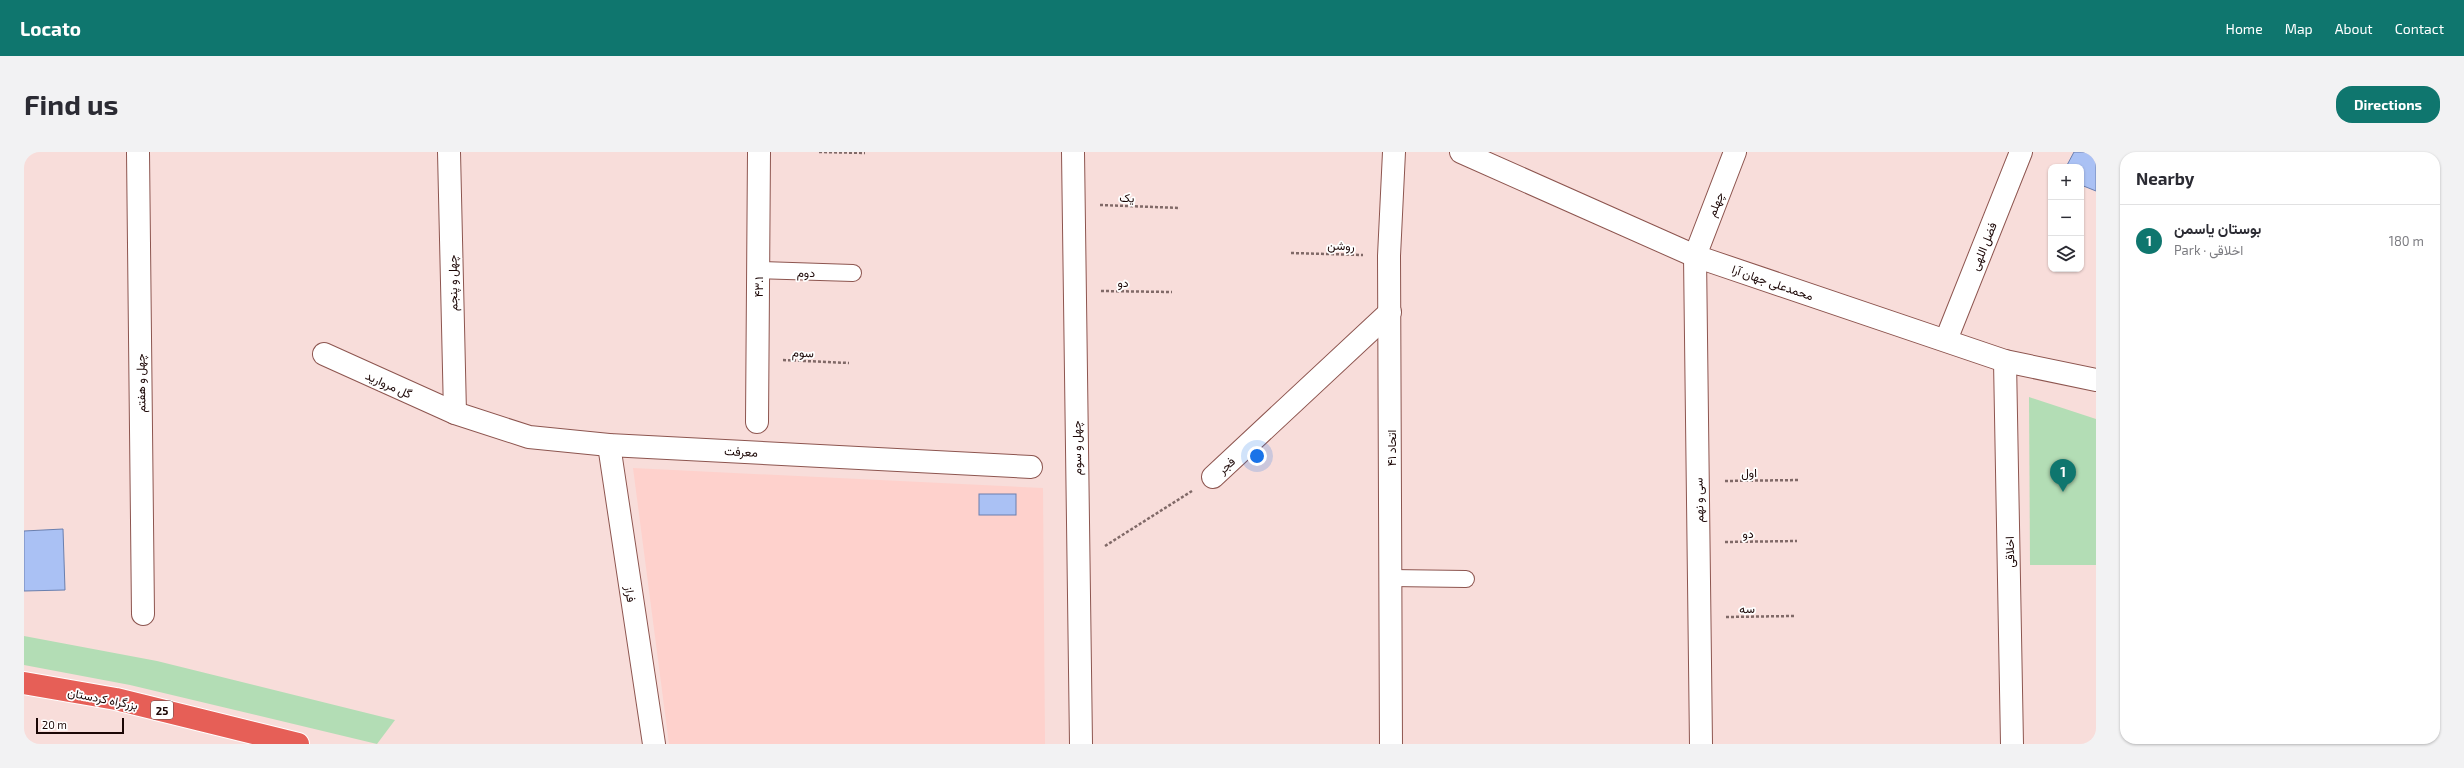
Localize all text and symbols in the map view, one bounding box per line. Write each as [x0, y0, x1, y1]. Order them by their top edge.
text: Locato [20, 17, 81, 40]
text: Home [2226, 20, 2263, 37]
text: Map [2285, 20, 2313, 37]
text: About [2335, 20, 2373, 37]
text: Contact [2395, 20, 2444, 37]
button: Directions [2336, 86, 2440, 123]
text: Find us [24, 87, 118, 121]
map controls [2048, 164, 2084, 272]
button: + [2048, 164, 2084, 200]
text: Nearby [2136, 168, 2194, 188]
street label: یک [1119, 190, 1135, 205]
street label: چهلم [1704, 190, 1728, 219]
button: − [2048, 200, 2084, 236]
text: بوستان یاسمن [2174, 219, 2261, 237]
street label: فضل اللهی [1967, 220, 2001, 273]
text: 1 [2146, 233, 2152, 249]
text: 180 m [2389, 233, 2424, 249]
button: layers [2048, 236, 2084, 272]
street label: روشن [1327, 238, 1355, 254]
text: Park · اخلاقی [2174, 242, 2243, 258]
street label: چهل و پنجم [445, 255, 461, 311]
street label: محمدعلی جهان آرا [1730, 262, 1816, 304]
street label: دوم [797, 265, 816, 281]
street label: دو [1117, 275, 1129, 291]
street label: ۴۳.۱ [751, 276, 765, 298]
street label: سوم [792, 345, 814, 361]
street label: چهل و هفتم [132, 353, 150, 413]
street label: گل مروارید [363, 368, 414, 402]
street label: چهل و سوم [1069, 421, 1085, 475]
street label: اتحاد ۴۱ [1384, 430, 1398, 466]
street label: معرفت [724, 443, 758, 461]
your location [1247, 446, 1267, 466]
street label: فجر [1214, 454, 1239, 479]
pin: 1 [2050, 459, 2076, 492]
street label: اول [1741, 465, 1757, 481]
street label: سی و نهم [1691, 477, 1707, 523]
street label: دو [1742, 526, 1754, 542]
street label: اخلاقی [2002, 536, 2018, 568]
street label: فراز [621, 584, 639, 603]
street label: سه [1739, 601, 1755, 615]
street label: بزرگراه کردستان [66, 684, 139, 714]
road number: 25 [151, 701, 173, 719]
scale bar [36, 716, 124, 735]
text: 20 m [42, 718, 67, 731]

